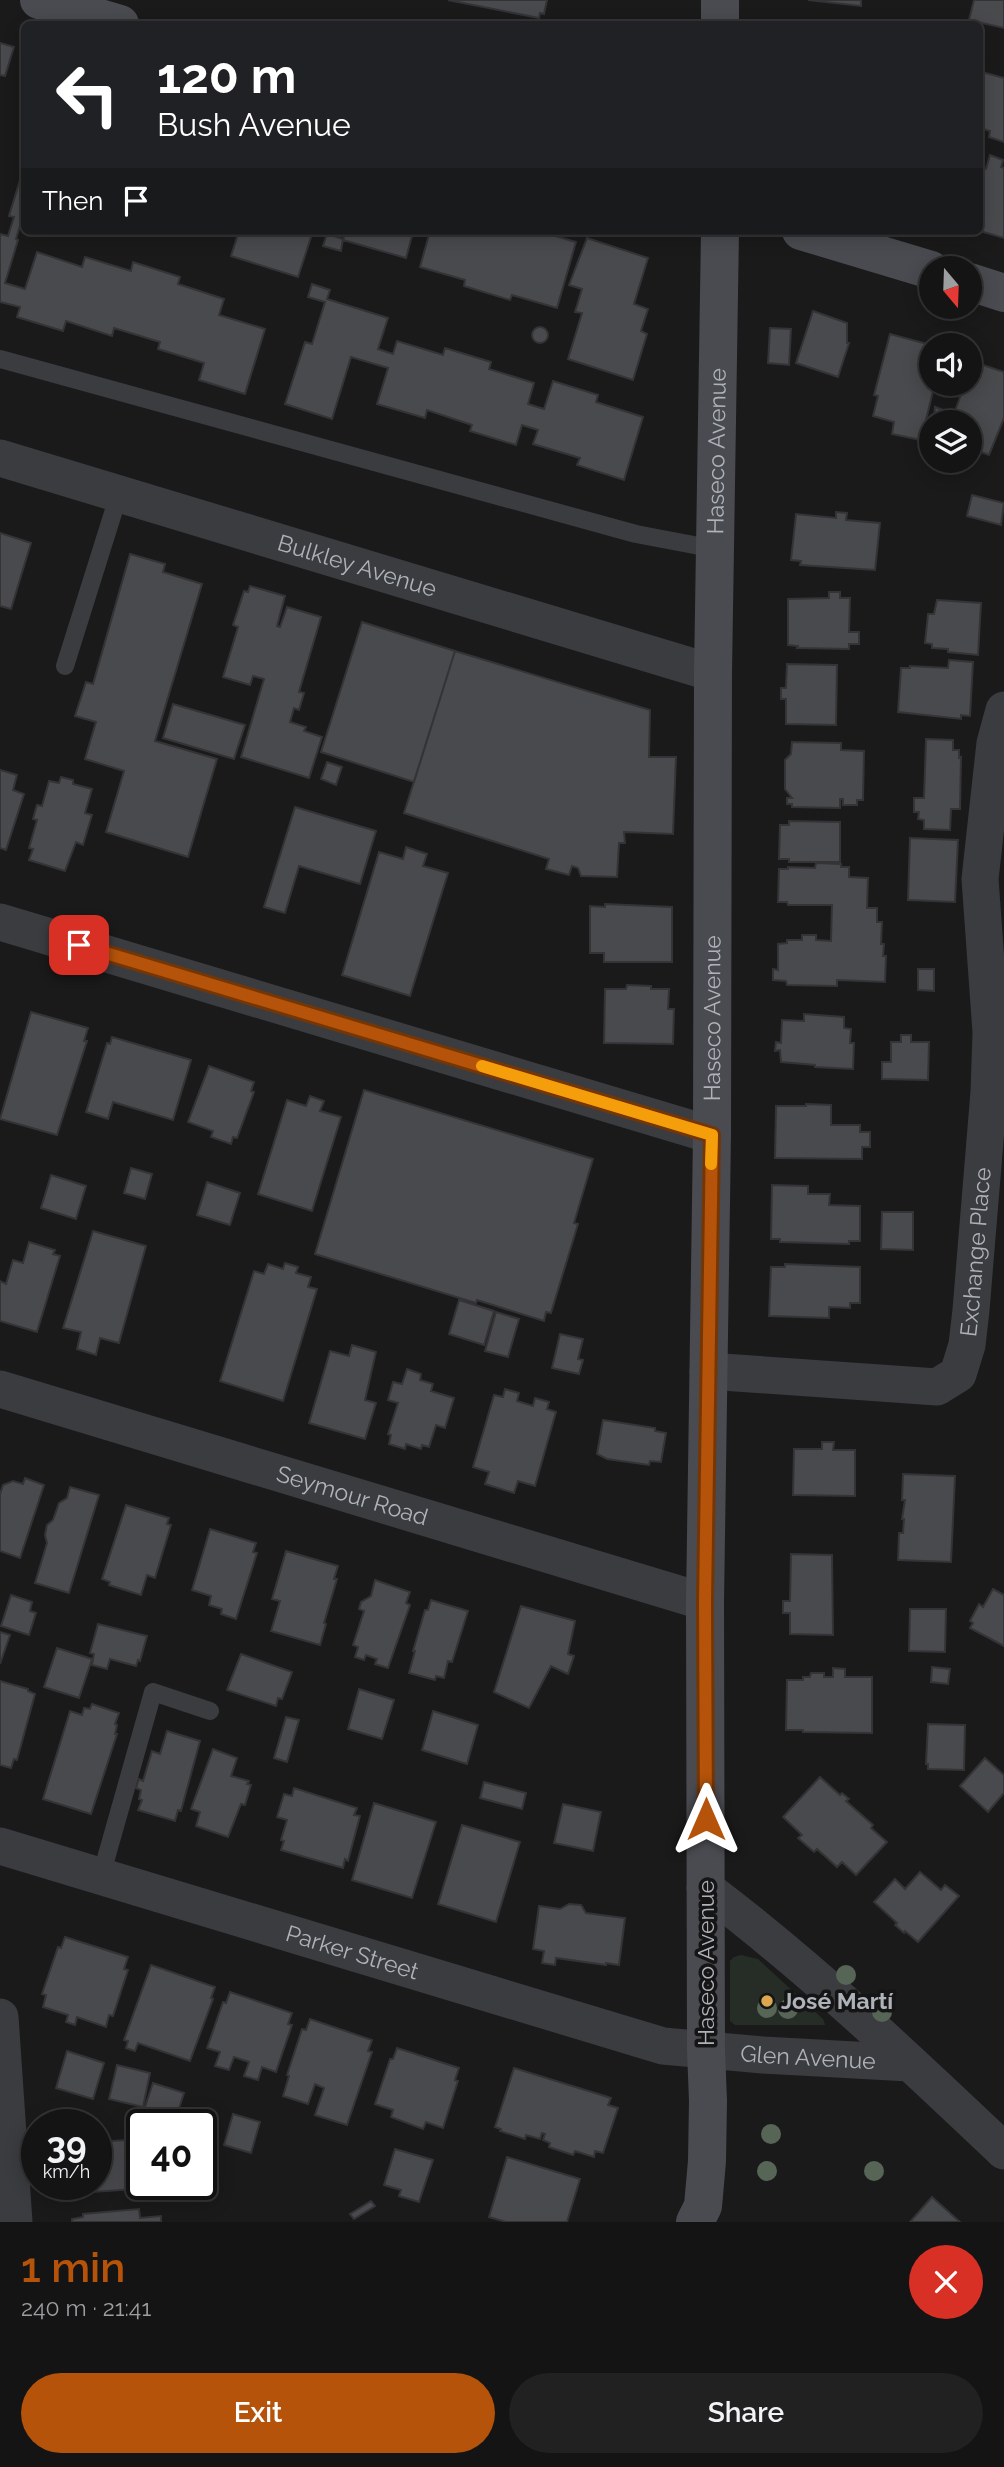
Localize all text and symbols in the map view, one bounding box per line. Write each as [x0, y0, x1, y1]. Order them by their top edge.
text: 120 m [157, 47, 296, 104]
icon: left [42, 49, 133, 140]
text: Bush Avenue [157, 106, 351, 143]
icon: arrive [117, 182, 155, 220]
text: Then [42, 186, 103, 216]
north arrow [919, 256, 982, 318]
map controls [919, 256, 982, 473]
button: sound [919, 333, 982, 396]
street label: Haseco Avenue [701, 368, 731, 534]
button: layers [919, 410, 982, 473]
street label: Bulkley Avenue [275, 529, 440, 602]
pin [49, 915, 109, 975]
icon: arrive [60, 926, 98, 964]
street label: Haseco Avenue [698, 935, 725, 1101]
street label: Exchange Place [954, 1166, 996, 1338]
street label: Seymour Road [273, 1459, 431, 1531]
position arrow [669, 1782, 743, 1856]
street label: Haseco Avenue [692, 1880, 719, 2046]
street label: Parker Street [283, 1919, 422, 1985]
place label: José Martí [781, 1987, 894, 2014]
marker: José Martí [759, 1993, 775, 2009]
street label: Glen Avenue [739, 2039, 876, 2074]
speed limit sign: 40 [126, 2109, 217, 2200]
text: 39 [46, 2125, 87, 2166]
text: km/h [43, 2161, 90, 2182]
text: 1 min [21, 2243, 125, 2292]
button: close [909, 2245, 983, 2319]
text: 240 m · 21:41 [21, 2294, 151, 2321]
button: Exit [21, 2373, 495, 2453]
button: Share [509, 2373, 983, 2453]

